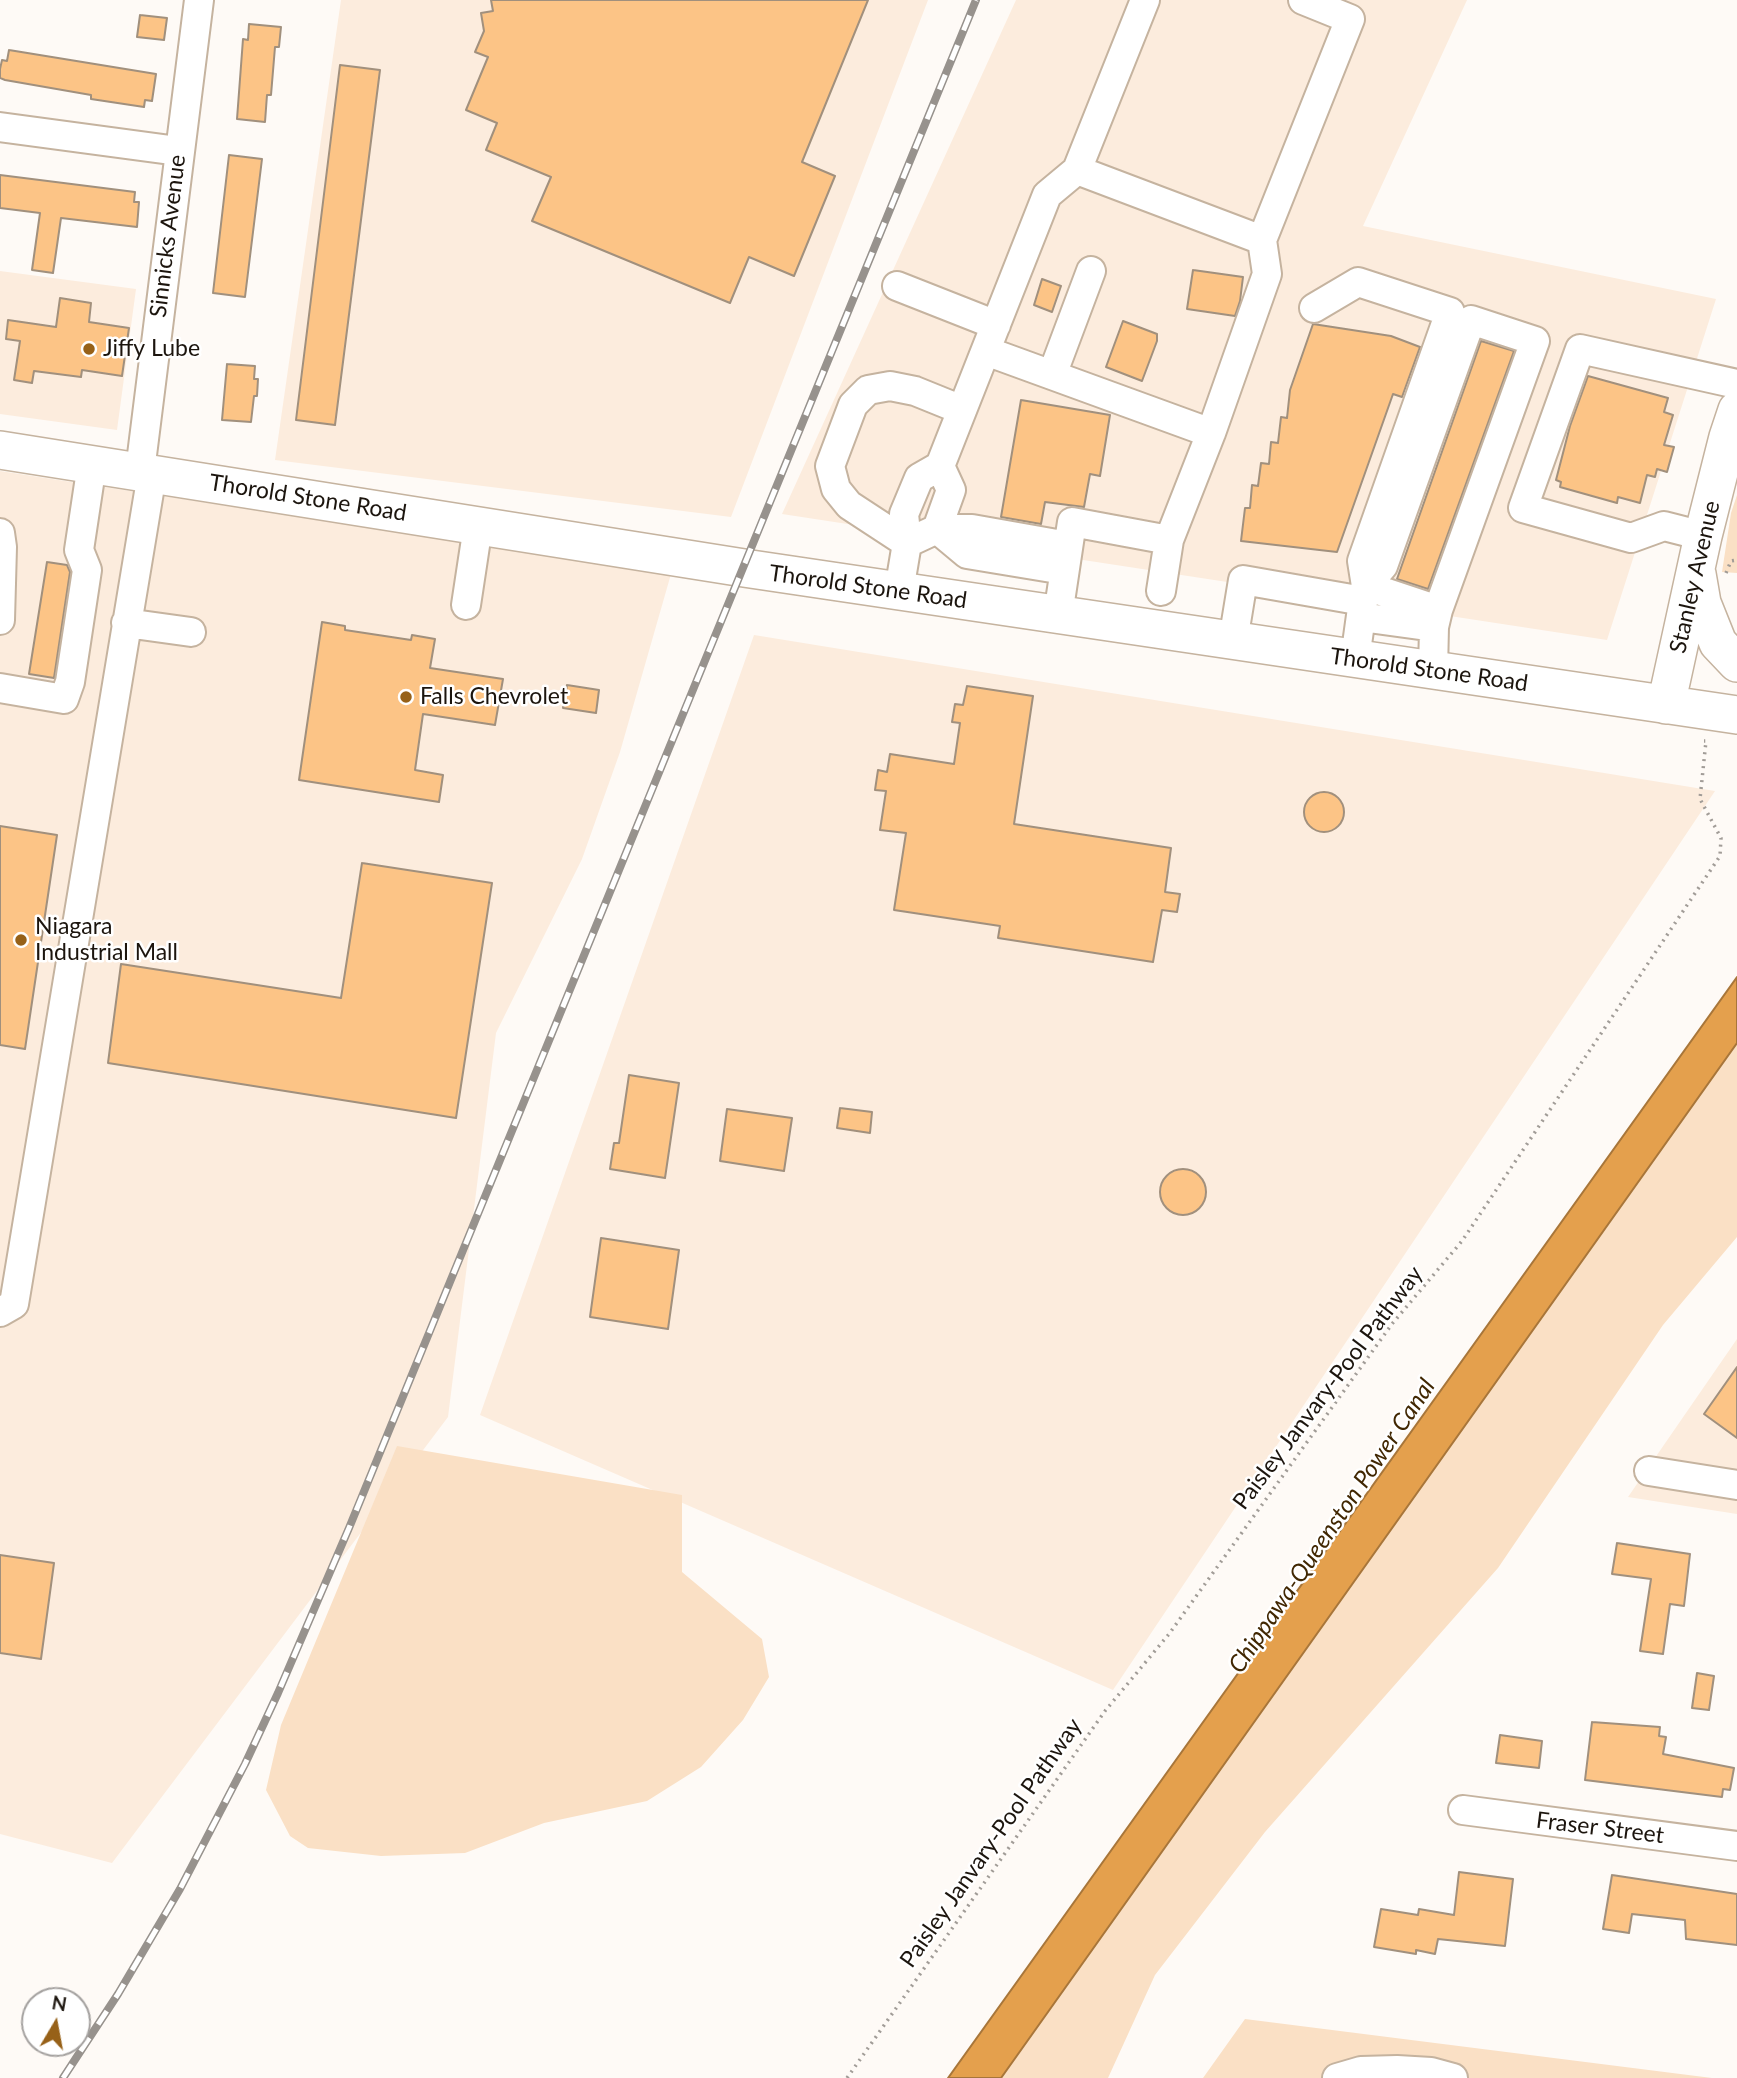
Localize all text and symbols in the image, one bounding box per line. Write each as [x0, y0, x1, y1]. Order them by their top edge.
street label: Sinnicks Avenue [144, 153, 192, 319]
place label: Jiffy Lube [103, 335, 200, 363]
marker: Jiffy Lube [81, 341, 97, 357]
street label: Thorold Stone Road [207, 469, 409, 527]
street label: Stanley Avenue [1664, 498, 1726, 656]
street label: Thorold Stone Road [767, 559, 969, 615]
street label: Thorold Stone Road [1328, 642, 1530, 698]
place label: Falls Chevrolet [420, 683, 568, 711]
marker: Falls Chevrolet [398, 689, 414, 705]
place label: Niagara Industrial Mall [35, 913, 178, 967]
marker: Niagara Industrial Mall [13, 932, 29, 948]
street label: Paisley Janvary-Pool Pathway [1227, 1261, 1429, 1515]
water label: Chippawa-Queenston Power Canal [1223, 1373, 1441, 1679]
street label: Paisley Janvary-Pool Pathway [894, 1713, 1088, 1973]
street label: Fraser Street [1535, 1806, 1665, 1850]
north arrow [21, 1987, 91, 2057]
text: N [50, 1990, 69, 2015]

